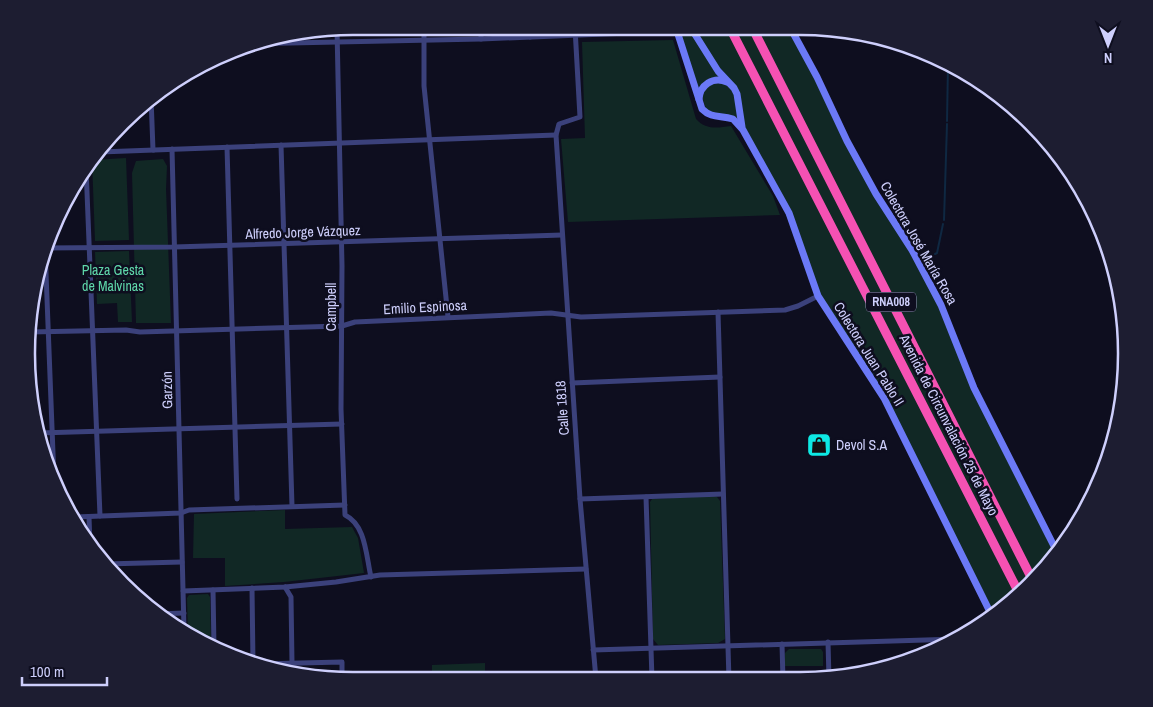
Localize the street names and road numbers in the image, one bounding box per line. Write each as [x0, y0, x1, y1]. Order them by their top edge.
street label: Colectora José María Rosa [876, 178, 962, 308]
street label: Alfredo Jorge Vázquez [244, 221, 361, 243]
street label: Campbell [322, 283, 340, 331]
road number: RNA008 [866, 292, 916, 312]
street label: Emilio Espinosa [383, 296, 468, 318]
street label: Colectora Juan Pablo II [830, 299, 908, 409]
street label: Avenida de Circunvalación 25 de Mayo [895, 331, 1003, 519]
street label: Garzón [158, 371, 176, 409]
street label: Calle 1818 [551, 380, 573, 436]

